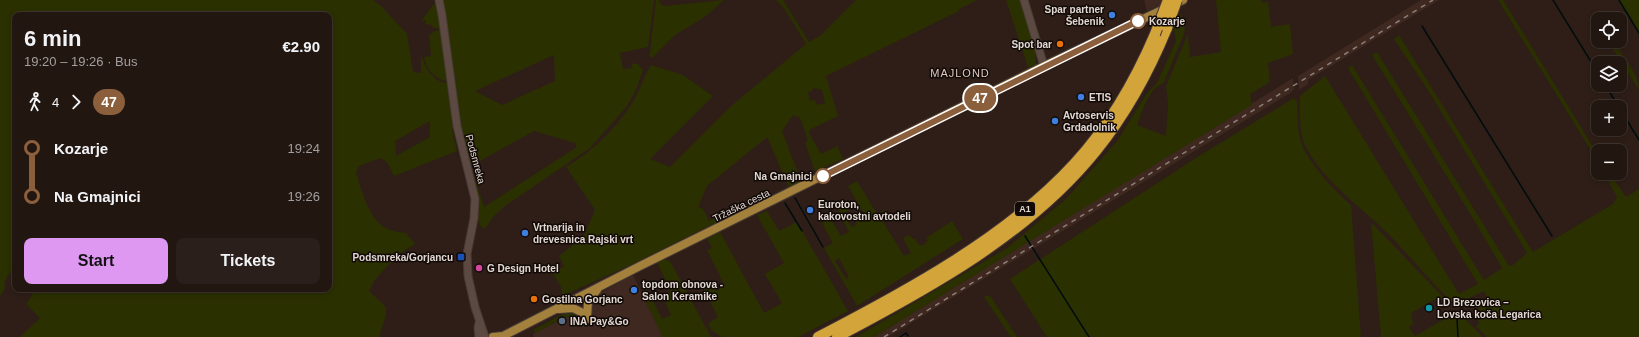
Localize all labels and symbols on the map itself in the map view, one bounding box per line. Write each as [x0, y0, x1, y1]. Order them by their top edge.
place label: Spar partner Šebenik [1045, 4, 1104, 27]
marker: Spar partner Šebenik [1107, 10, 1117, 20]
marker: Kozarje [1130, 13, 1146, 29]
place label: Kozarje [1149, 16, 1186, 27]
place label: Spot bar [1011, 39, 1052, 50]
marker: Spot bar [1055, 39, 1065, 49]
district label: MAJLOND [930, 67, 990, 79]
line badge: 47 [962, 85, 998, 111]
marker: ETIS [1076, 92, 1086, 102]
place label: ETIS [1089, 92, 1112, 103]
place label: Avtoservis Grdadolnik [1063, 110, 1116, 133]
marker: Avtoservis Grdadolnik [1050, 116, 1060, 126]
street label: Podsmreka [464, 133, 487, 185]
marker: Na Gmajnici [815, 168, 831, 184]
place label: Na Gmajnici [754, 171, 812, 182]
street label: Tržaška cesta [711, 187, 772, 224]
place label: Euroton, kakovostni avtodeli [818, 199, 911, 222]
road number: A1 [1015, 202, 1035, 216]
marker: Euroton, kakovostni avtodeli [805, 205, 815, 215]
place label: Vrtnarija in drevesnica Rajski vrt [533, 222, 634, 245]
marker: Vrtnarija in drevesnica Rajski vrt [520, 228, 530, 238]
place label: Podsmreka/Gorjancu [352, 252, 453, 263]
marker: Podsmreka/Gorjancu [456, 252, 466, 262]
marker: G Design Hotel [474, 263, 484, 273]
place label: G Design Hotel [487, 263, 559, 274]
place label: topdom obnova - Salon Keramike [642, 279, 723, 302]
marker: topdom obnova - Salon Keramike [629, 285, 639, 295]
marker: Gostilna Gorjanc [529, 294, 539, 304]
place label: Gostilna Gorjanc [542, 294, 623, 305]
place label: LD Brezovica – Lovska koča Legarica [1437, 297, 1541, 320]
marker: LD Brezovica – Lovska koča Legarica [1424, 303, 1434, 313]
marker: INA Pay&Go [557, 316, 567, 326]
place label: INA Pay&Go [570, 316, 629, 327]

